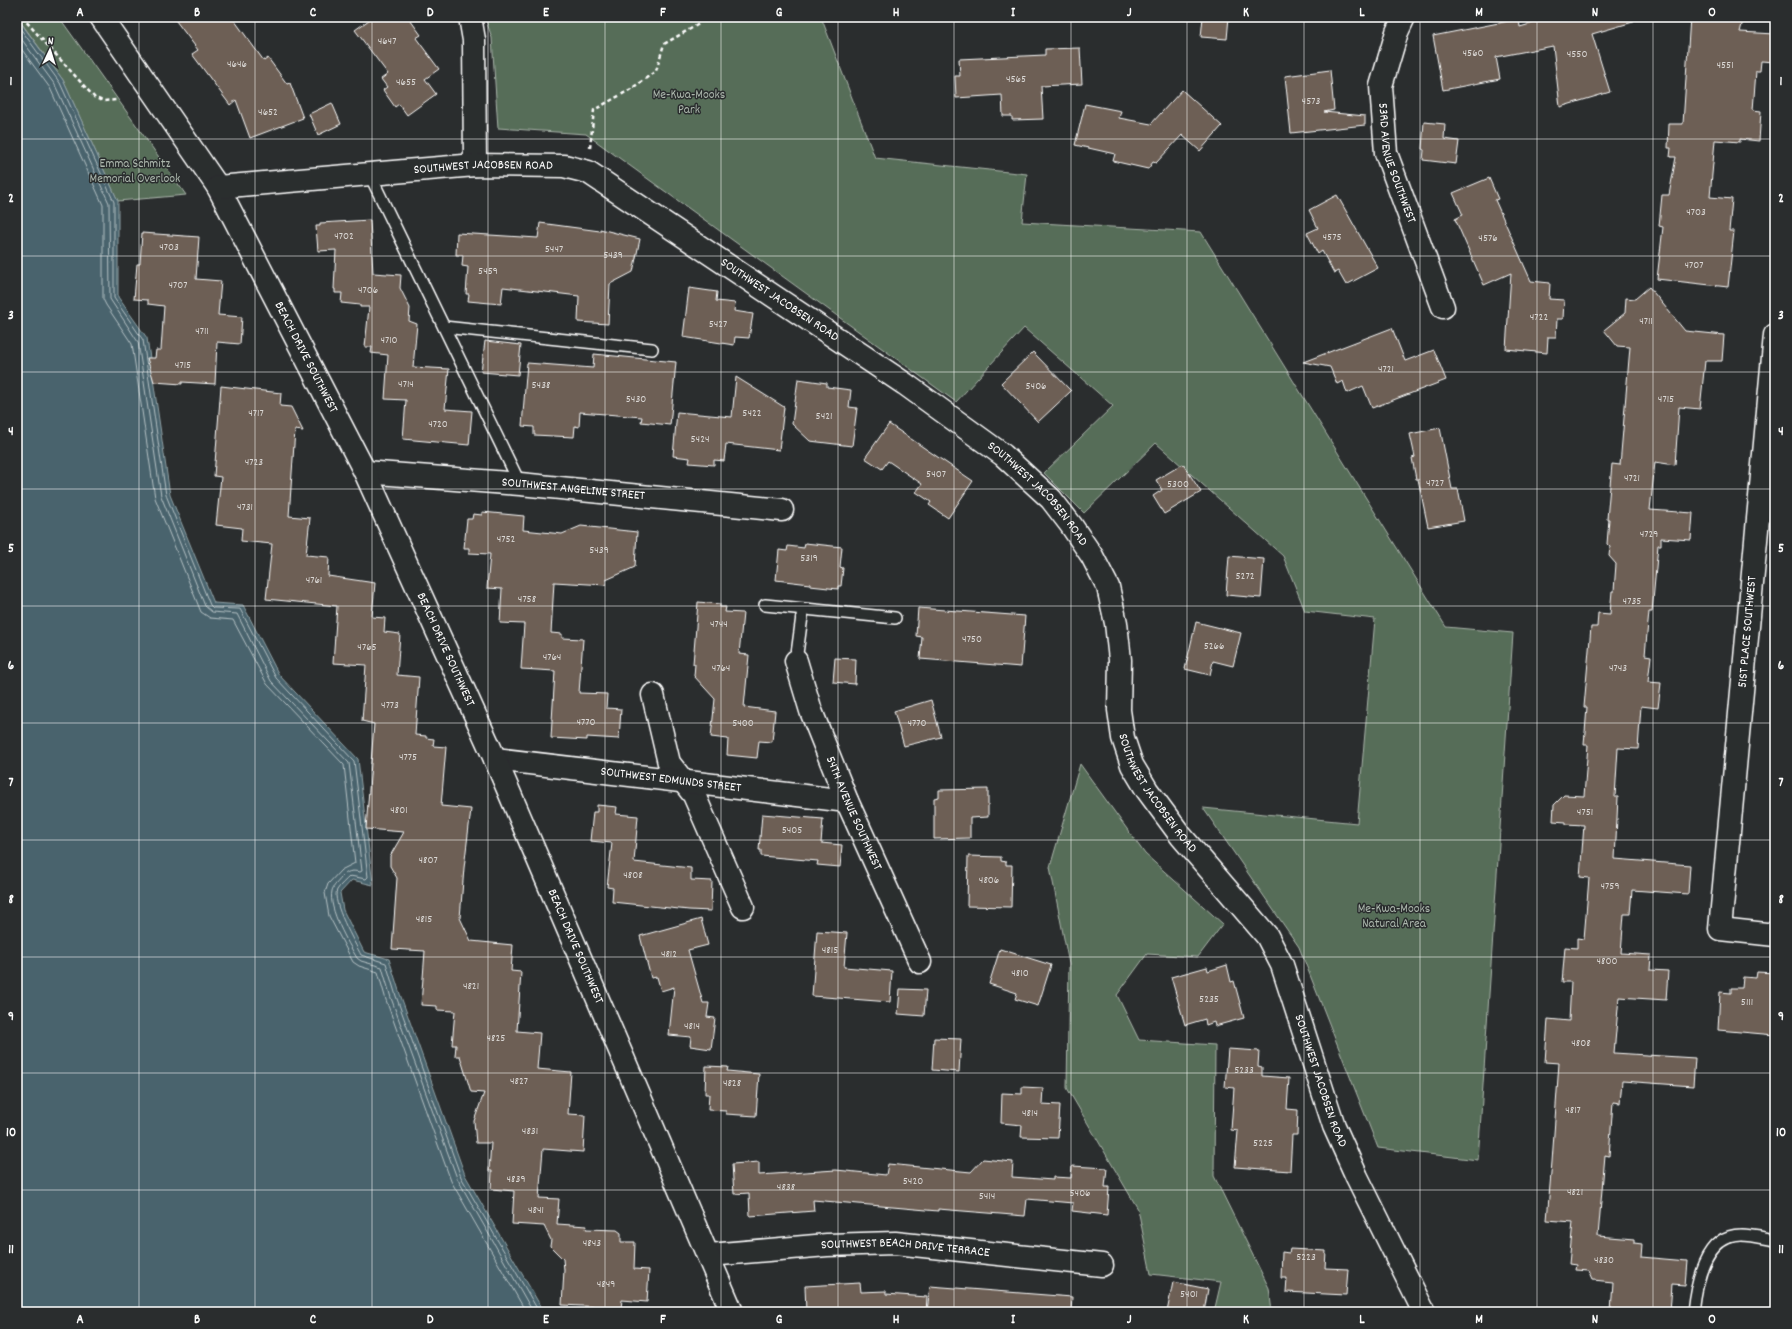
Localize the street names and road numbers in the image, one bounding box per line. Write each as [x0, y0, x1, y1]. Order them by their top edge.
street label: 53RD AVENUE SOUTHWEST [1373, 102, 1421, 226]
street label: SOUTHWEST JACOBSEN ROAD [413, 155, 553, 180]
street label: SOUTHWEST JACOBSEN ROAD [716, 253, 843, 347]
street label: BEACH DRIVE SOUTHWEST [269, 298, 343, 416]
street label: SOUTHWEST JACOBSEN ROAD [983, 437, 1092, 550]
street label: SOUTHWEST ANGELINE STREET [501, 473, 646, 506]
street label: 51ST PLACE SOUTHWEST [1734, 575, 1762, 689]
street label: BEACH DRIVE SOUTHWEST [411, 590, 480, 710]
street label: SOUTHWEST JACOBSEN ROAD [1113, 732, 1202, 858]
street label: 54TH AVENUE SOUTHWEST [821, 753, 887, 873]
street label: SOUTHWEST EDMUNDS STREET [599, 762, 742, 798]
street label: BEACH DRIVE SOUTHWEST [542, 886, 608, 1007]
street label: SOUTHWEST JACOBSEN ROAD [1289, 1012, 1352, 1151]
street label: SOUTHWEST BEACH DRIVE TERRACE [820, 1233, 991, 1263]

